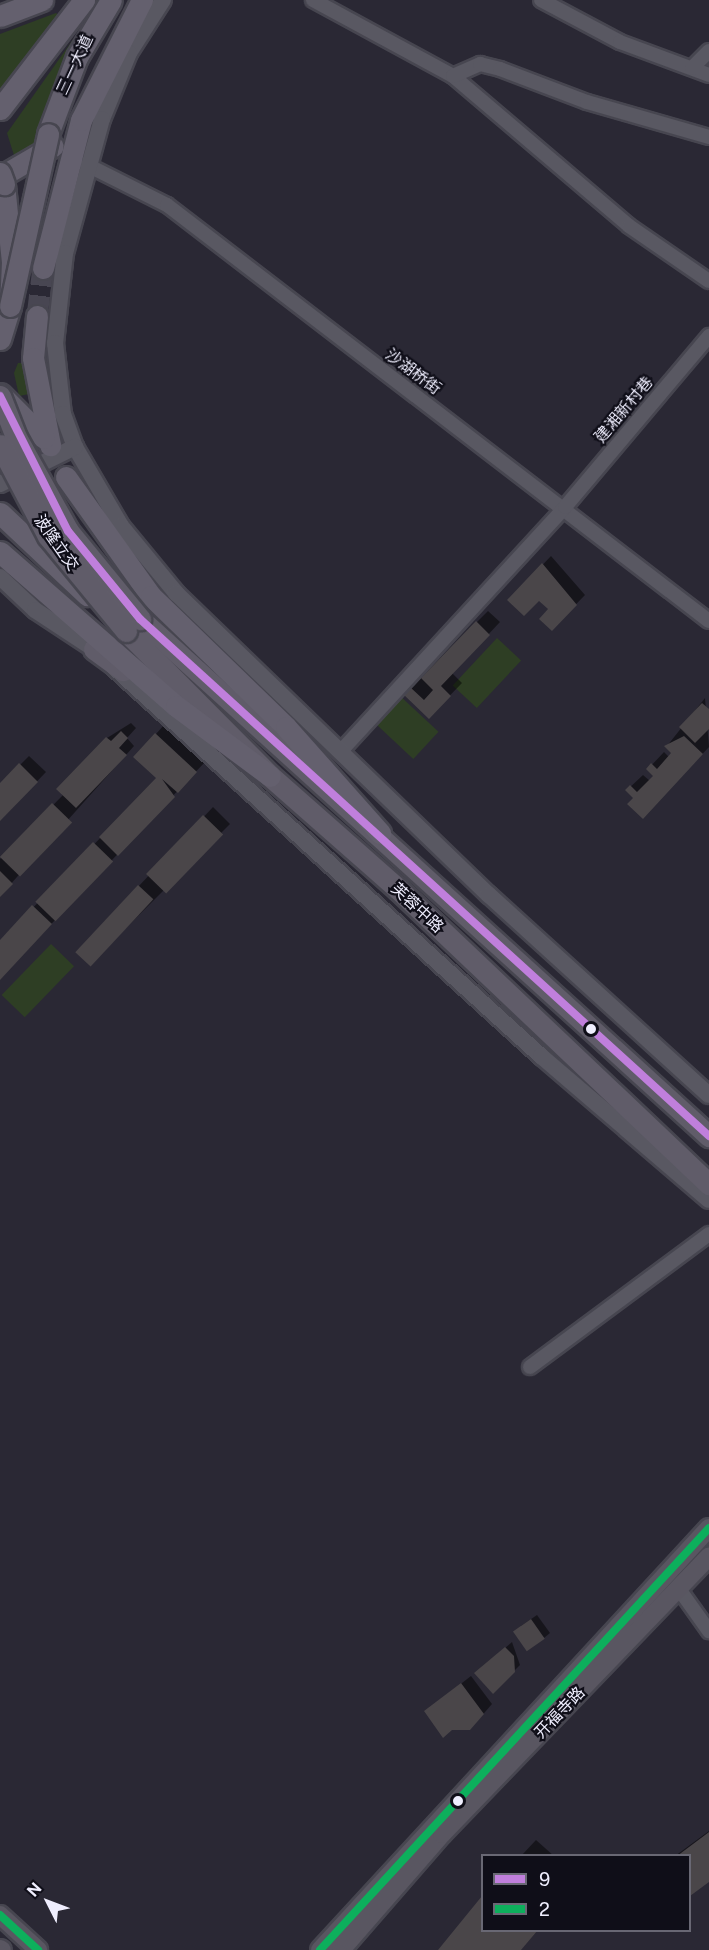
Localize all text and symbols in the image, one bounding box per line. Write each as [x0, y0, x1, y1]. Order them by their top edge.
street label: 三一大道 [53, 32, 97, 98]
street label: 沙湖桥街 [382, 345, 444, 399]
street label: 建湘新村巷 [591, 373, 657, 447]
street label: 波隆立交 [30, 511, 82, 575]
street label: 芙蓉中路 [387, 879, 447, 937]
unlabelled marker [585, 1023, 597, 1035]
street label: 开福寺路 [531, 1683, 589, 1743]
unlabelled marker [452, 1795, 464, 1807]
legend [481, 1854, 691, 1932]
text: 9 [539, 1869, 550, 1890]
north arrow [18, 1872, 78, 1932]
text: N [23, 1879, 45, 1901]
text: 2 [539, 1899, 550, 1920]

